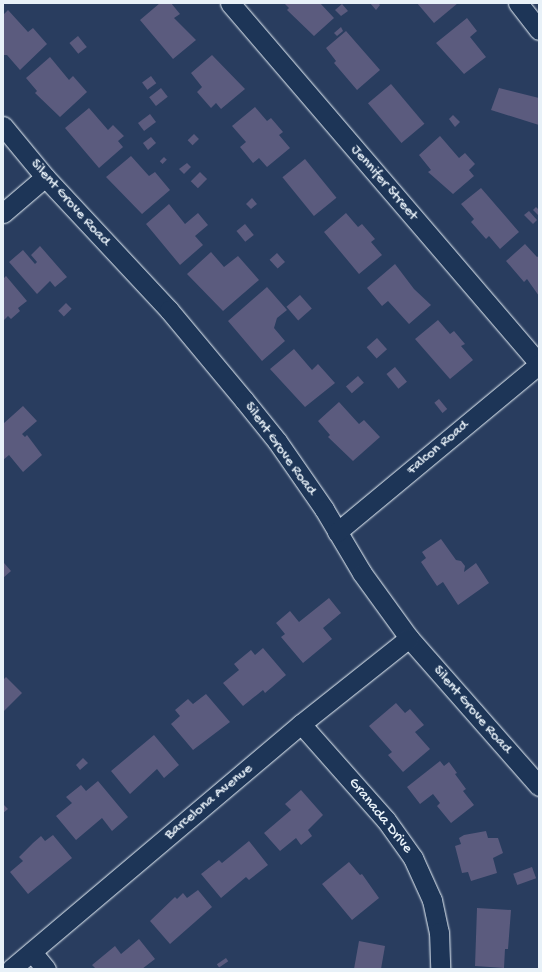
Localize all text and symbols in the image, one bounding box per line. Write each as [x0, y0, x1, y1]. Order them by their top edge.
street label: Jennifer Street [346, 141, 422, 225]
street label: Silent Grove Road [26, 156, 114, 250]
street label: Silent Grove Road [240, 399, 320, 499]
street label: Falcon Road [403, 417, 473, 479]
street label: Silent Grove Road [429, 662, 515, 758]
street label: Barcelona Avenue [161, 760, 257, 844]
street label: Granada Drive [344, 775, 416, 857]

